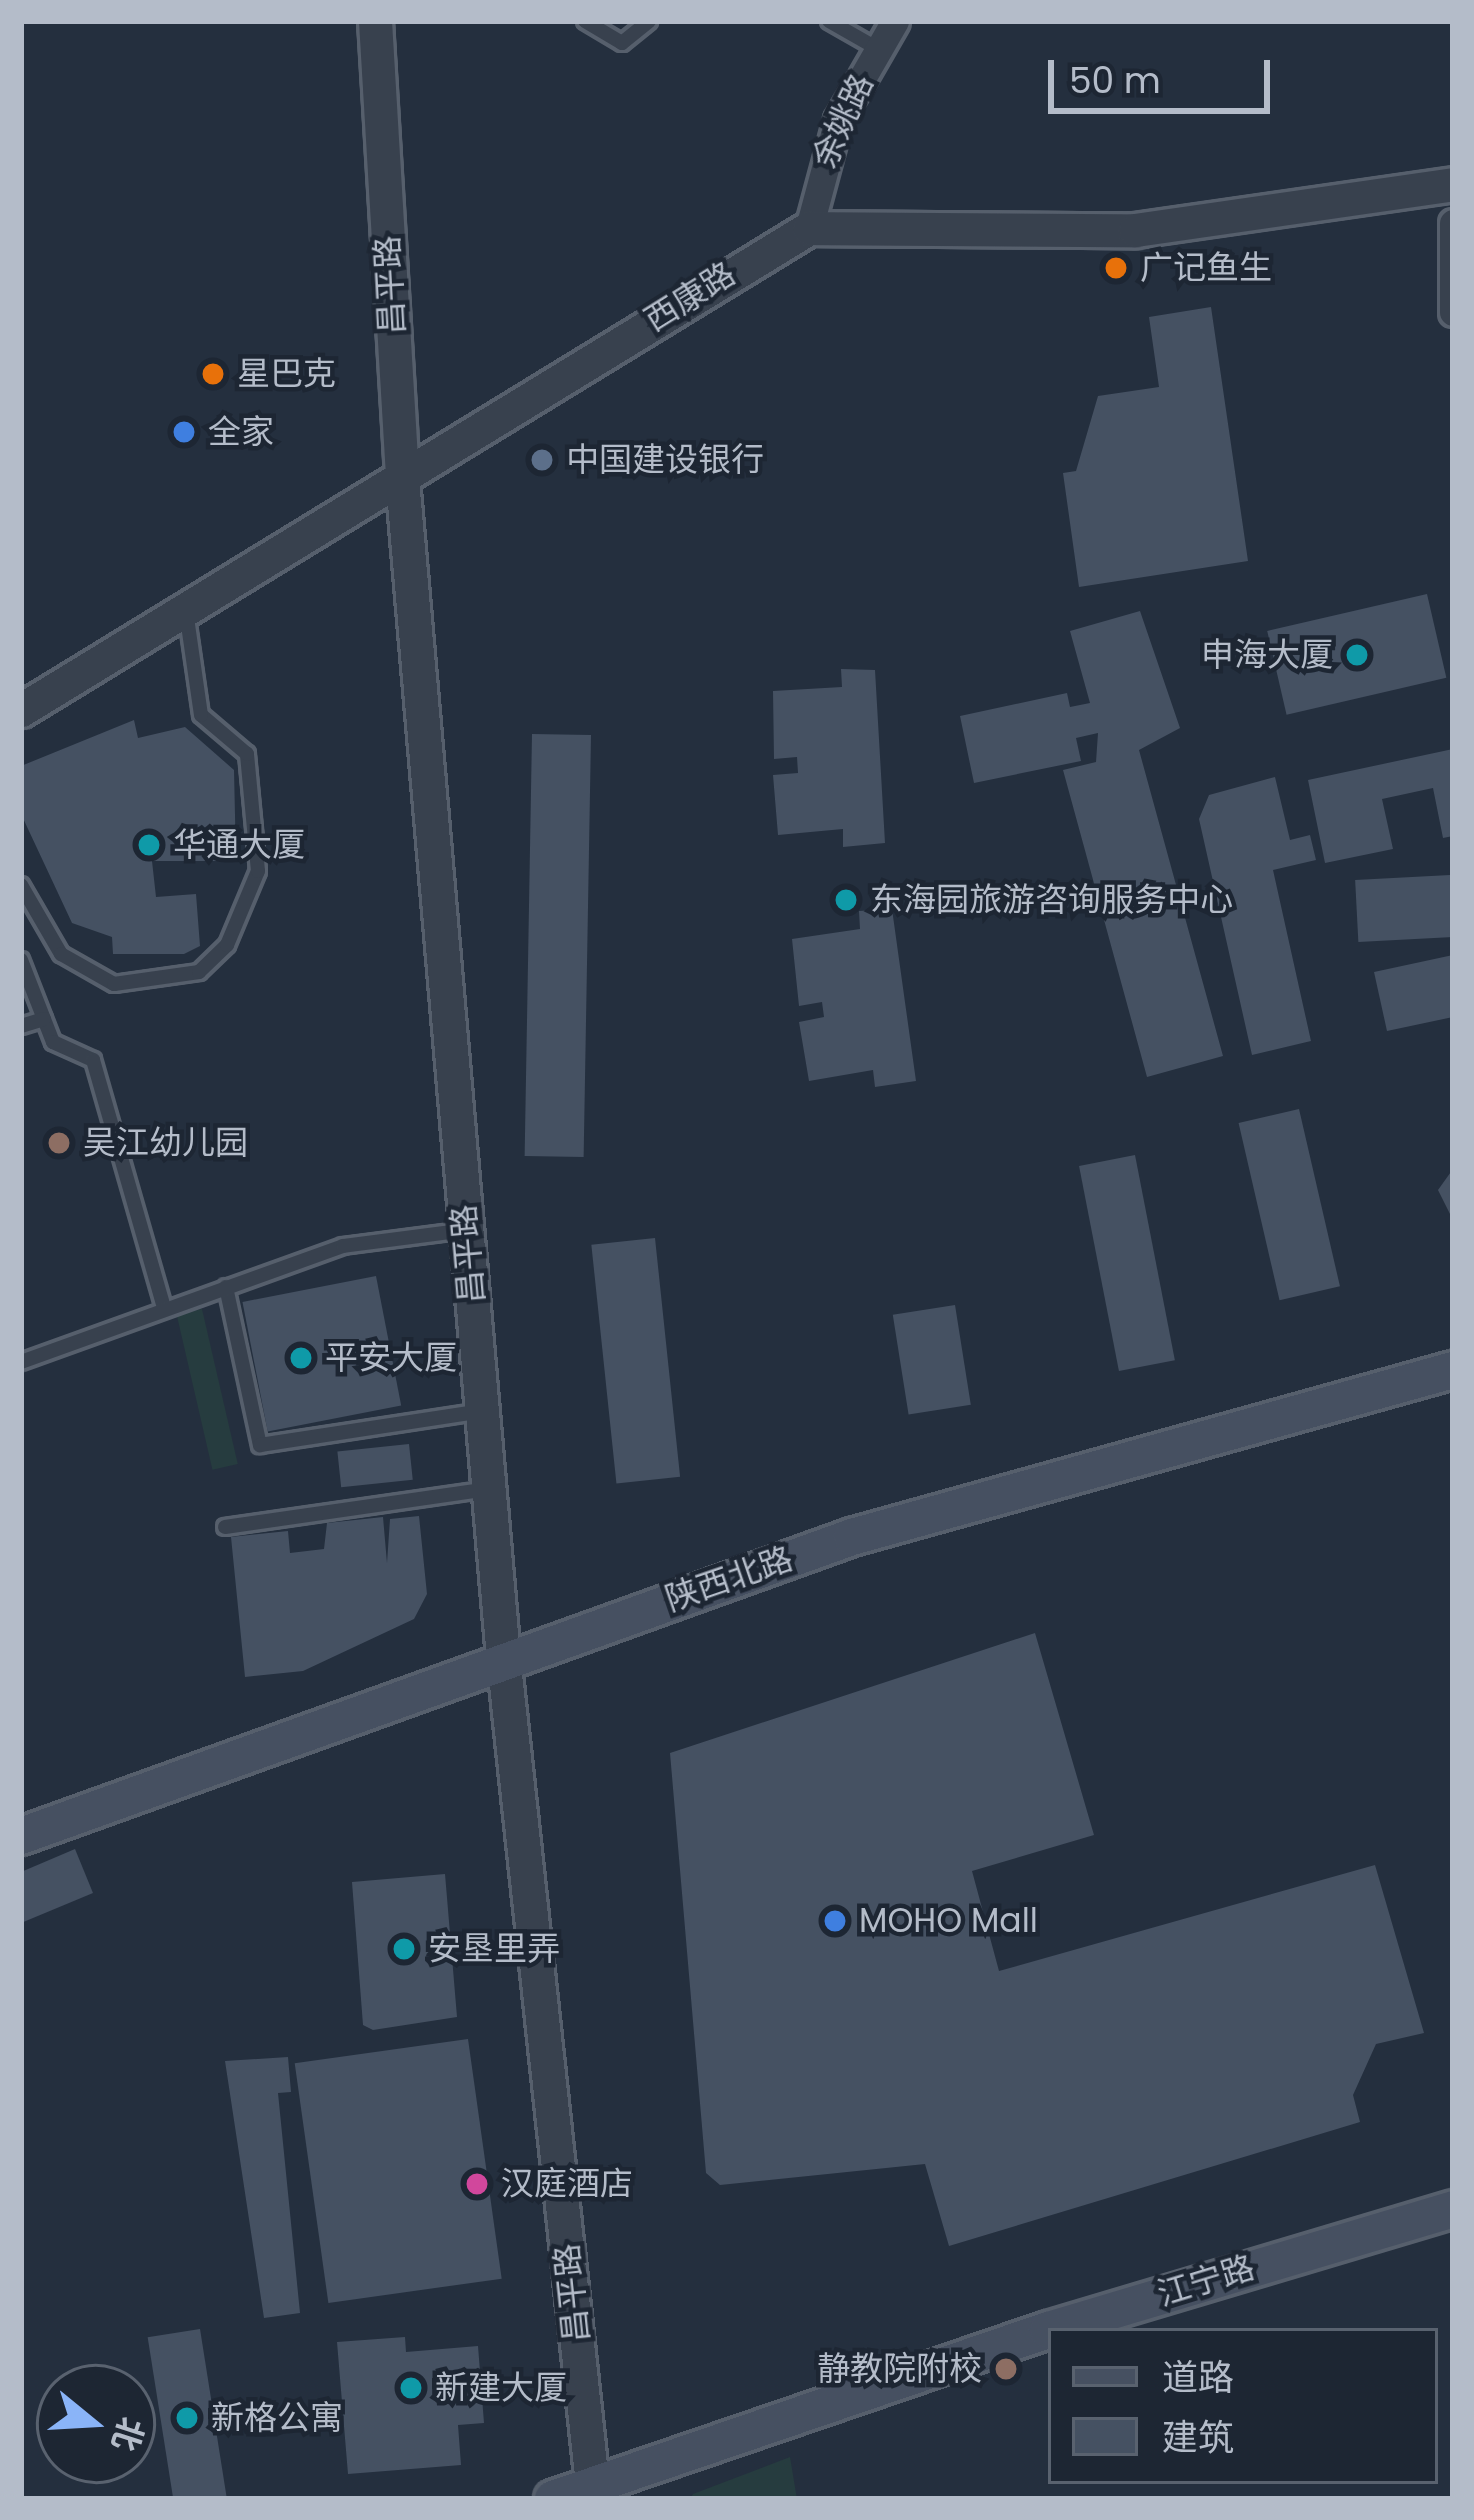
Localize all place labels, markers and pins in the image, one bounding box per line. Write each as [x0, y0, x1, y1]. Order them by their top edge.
place label: 广记鱼生 [1140, 248, 1272, 288]
marker: 广记鱼生 [1103, 255, 1129, 281]
place label: 星巴克 [237, 354, 336, 394]
marker: 星巴克 [200, 361, 226, 387]
place label: 全家 [208, 412, 274, 452]
marker: 全家 [171, 419, 197, 445]
place label: 中国建设银行 [566, 440, 764, 480]
marker: 中国建设银行 [529, 447, 555, 473]
place label: 申海大厦 [1201, 635, 1333, 675]
marker: 申海大厦 [1344, 642, 1370, 668]
place label: 华通大厦 [173, 825, 305, 865]
marker: 华通大厦 [136, 832, 162, 858]
place label: 东海园旅游咨询服务中心 [870, 880, 1233, 920]
marker: 东海园旅游咨询服务中心 [833, 887, 859, 913]
place label: 吴江幼儿园 [83, 1123, 248, 1163]
marker: 吴江幼儿园 [46, 1130, 72, 1156]
place label: 平安大厦 [325, 1338, 457, 1378]
marker: 平安大厦 [288, 1345, 314, 1371]
place label: MOHO Mall [859, 1901, 1038, 1941]
marker: MOHO Mall [822, 1908, 848, 1934]
place label: 安垦里弄 [428, 1929, 560, 1969]
marker: 安垦里弄 [391, 1936, 417, 1962]
place label: 汉庭酒店 [501, 2164, 633, 2204]
marker: 汉庭酒店 [464, 2171, 490, 2197]
place label: 静教院附校 [817, 2349, 982, 2389]
marker: 静教院附校 [993, 2356, 1019, 2382]
place label: 新建大厦 [435, 2368, 567, 2408]
marker: 新建大厦 [398, 2375, 424, 2401]
place label: 新格公寓 [211, 2398, 343, 2438]
marker: 新格公寓 [174, 2405, 200, 2431]

